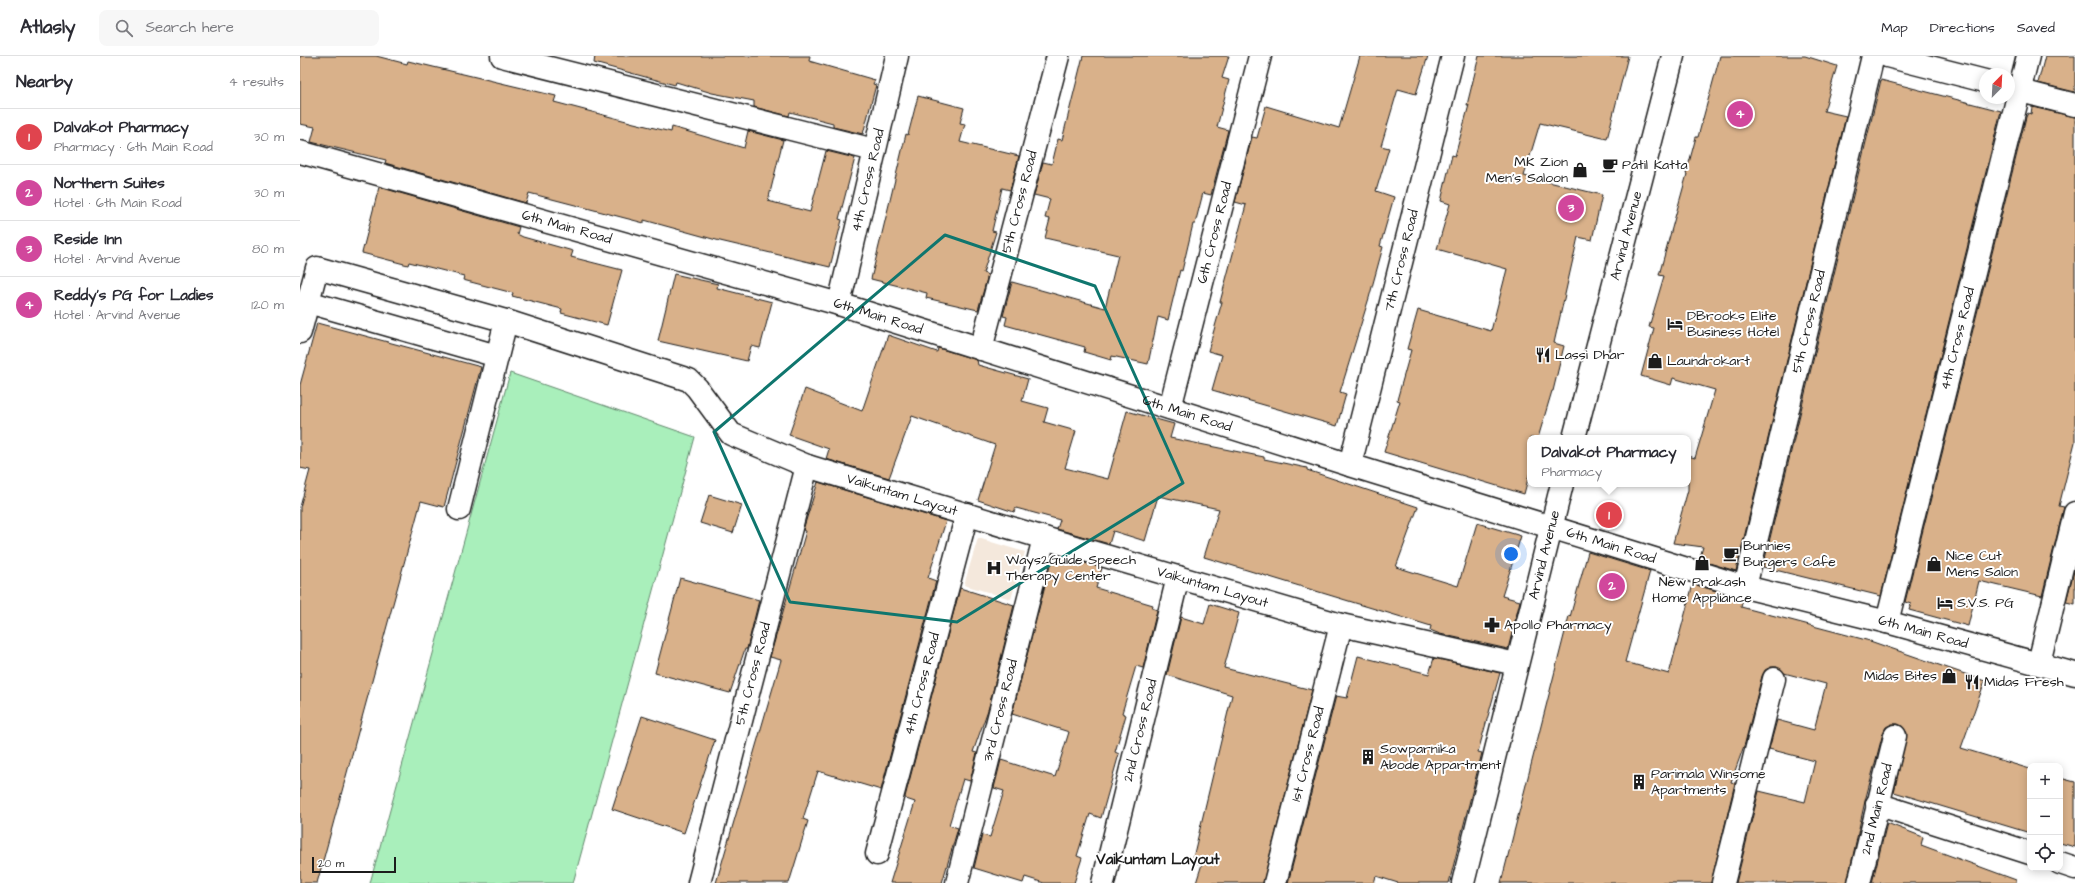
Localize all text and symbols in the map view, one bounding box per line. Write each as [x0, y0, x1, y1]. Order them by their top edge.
search box [99, 10, 379, 46]
text: Atlasly [20, 14, 75, 41]
icon: search [113, 17, 135, 39]
text: Search here [145, 17, 234, 38]
text: Map [1881, 18, 1908, 38]
text: Directions [1930, 18, 1995, 38]
text: Saved [2017, 18, 2055, 38]
north arrow [1979, 68, 2015, 104]
text: Nearby [16, 70, 73, 94]
text: 4 results [229, 73, 284, 91]
pin: 4 [1727, 99, 1753, 129]
text: Dalvakot Pharmacy [54, 117, 189, 138]
street label: 4th Cross Road [846, 127, 890, 234]
text: 1 [28, 128, 30, 146]
text: 30 m [254, 128, 284, 146]
text: Pharmacy · 6th Main Road [54, 138, 213, 156]
street label: 5th Cross Road [997, 148, 1043, 256]
place label: MK Zion Men’s Saloon [1486, 152, 1568, 188]
place label: Patil Katta [1622, 155, 1688, 175]
cafe icon: Patil Katta [1601, 156, 1619, 174]
shop icon: MK Zion Men’s Saloon [1571, 161, 1589, 179]
text: Northern Suites [54, 173, 165, 194]
street label: 6th Cross Road [1192, 180, 1237, 286]
text: 2 [25, 184, 33, 202]
text: 30 m [254, 184, 284, 202]
street label: Arvind Avenue [1605, 189, 1648, 282]
pin: 3 [1558, 193, 1584, 223]
text: Hotel · 6th Main Road [54, 194, 182, 212]
street label: 6th Main Road [519, 205, 614, 249]
street label: 7th Cross Road [1379, 207, 1424, 313]
text: Reside Inn [54, 229, 122, 250]
text: 3 [26, 240, 32, 258]
text: 80 m [252, 240, 284, 258]
text: Hotel · Arvind Avenue [54, 250, 181, 268]
street label: 5th Cross Road [1787, 268, 1831, 375]
text: Reddy's PG for Ladies [54, 285, 214, 306]
street label: 4th Cross Road [1935, 285, 1980, 392]
street label: 6th Main Road [831, 293, 925, 340]
text: 4 [25, 296, 33, 314]
text: 120 m [251, 296, 284, 314]
text: Hotel · Arvind Avenue [54, 306, 181, 324]
place label: DBrooks Elite Business Hotel [1687, 306, 1779, 342]
hotel icon: DBrooks Elite Business Hotel [1666, 315, 1684, 333]
place label: Lassi Dhar [1555, 345, 1625, 365]
restaurant icon: Lassi Dhar [1534, 346, 1552, 364]
place label: Laundrokart [1667, 351, 1750, 371]
shop icon: Laundrokart [1646, 352, 1664, 370]
street label: 6th Main Road [1140, 390, 1234, 437]
popup [1527, 435, 1691, 487]
text: Dalvakot Pharmacy [1542, 442, 1676, 463]
text: Pharmacy [1542, 463, 1602, 481]
street label: Vaikuntam Layout [844, 469, 960, 521]
pin: 1 [1596, 500, 1622, 530]
street label: Arvind Avenue [1524, 508, 1565, 602]
street label: 6th Main Road [1564, 522, 1658, 569]
place label: Bunnies Burgers Cafe [1743, 536, 1836, 572]
your location [1501, 544, 1521, 564]
cafe icon: Bunnies Burgers Cafe [1722, 545, 1740, 563]
place label: Nice Cut Mens Salon [1946, 546, 2018, 582]
place label: Ways2Guide Speech Therapy Center [1006, 550, 1136, 586]
shop icon: New Prakash Home Appliance [1693, 554, 1711, 572]
shop icon: Nice Cut Mens Salon [1925, 555, 1943, 573]
hospital icon: Ways2Guide Speech Therapy Center [985, 559, 1003, 577]
street label: Vaikuntam Layout [1154, 562, 1271, 613]
pin: 2 [1599, 571, 1625, 601]
place label: New Prakash Home Appliance [1652, 572, 1752, 608]
place label: S.V.S. PG [1957, 593, 2014, 613]
hotel icon: S.V.S. PG [1936, 594, 1954, 612]
street label: 6th Main Road [1876, 610, 1970, 654]
place label: Apollo Pharmacy [1504, 615, 1612, 635]
pharmacy icon: Apollo Pharmacy [1483, 616, 1501, 634]
street label: 5th Cross Road [730, 620, 776, 727]
street label: 4th Cross Road [899, 630, 945, 737]
street label: 3rd Cross Road [978, 657, 1023, 764]
place label: Midas Bites [1864, 666, 1937, 686]
shop icon: Midas Bites [1940, 667, 1958, 685]
place label: Midas Fresh [1984, 672, 2064, 692]
restaurant icon: Midas Fresh [1963, 673, 1981, 691]
street label: 2nd Cross Road [1118, 677, 1163, 784]
street label: 1st Cross Road [1286, 704, 1330, 804]
place label: Sowparnika Abode Appartment [1380, 739, 1502, 775]
building icon: Sowparnika Abode Appartment [1359, 748, 1377, 766]
street label: 2nd Main Road [1856, 761, 1898, 857]
map controls [2027, 763, 2063, 871]
button: + [2027, 763, 2063, 799]
place label: Parimala Winsome Apartments [1651, 764, 1766, 800]
building icon: Parimala Winsome Apartments [1630, 773, 1648, 791]
button: − [2027, 799, 2063, 835]
button: locate [2027, 835, 2063, 871]
district label: Vaikuntam Layout [1095, 849, 1221, 871]
scale bar [312, 855, 396, 874]
text: 20 m [318, 856, 344, 871]

